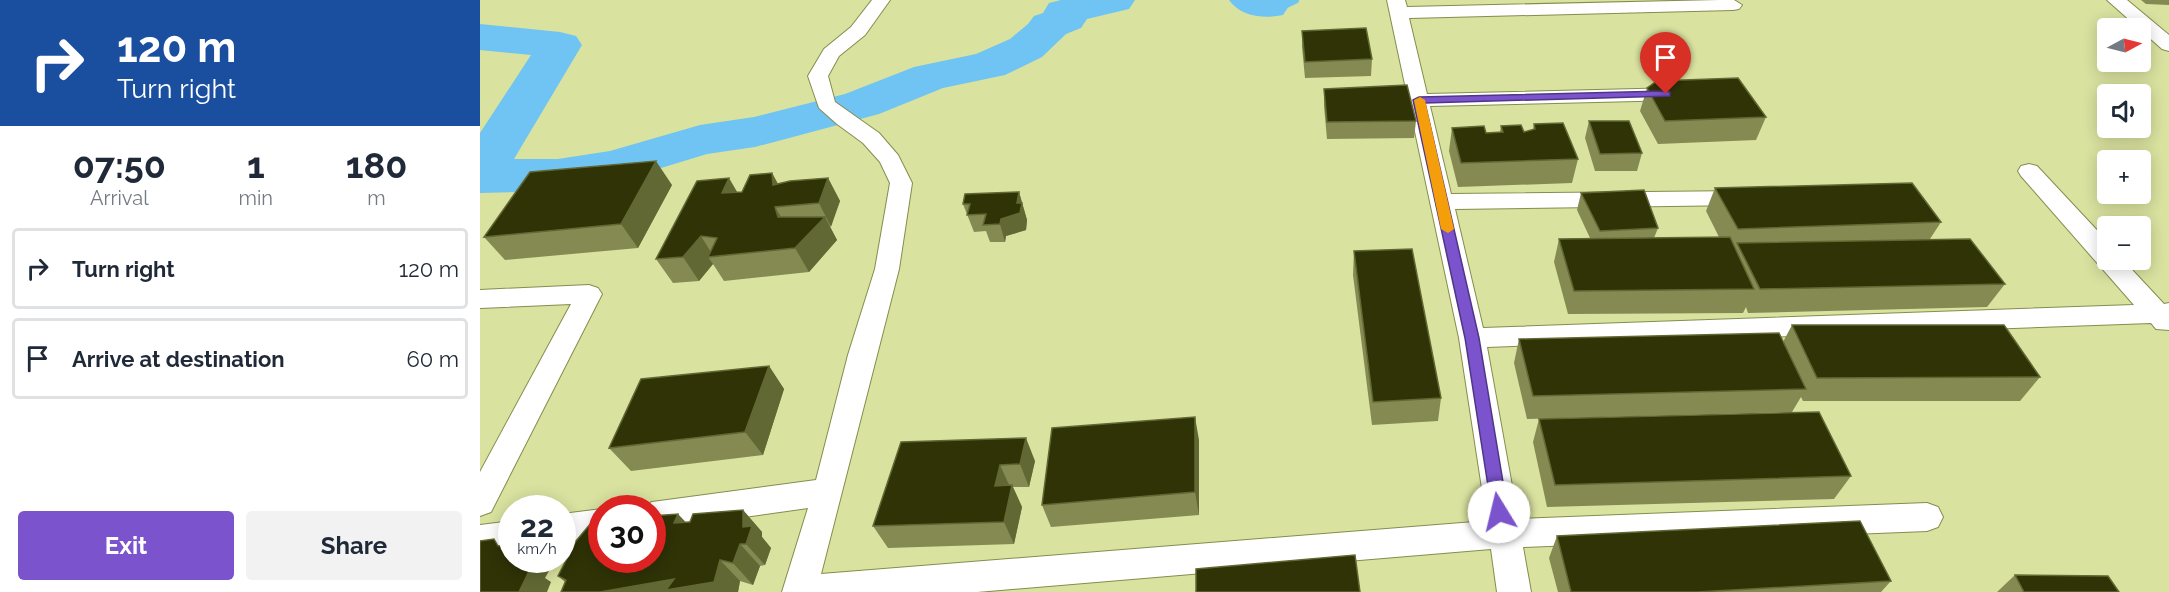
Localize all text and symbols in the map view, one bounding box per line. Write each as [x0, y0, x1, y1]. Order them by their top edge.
north arrow [2097, 18, 2151, 72]
map controls [2097, 18, 2151, 270]
text: 120 m [117, 23, 236, 72]
icon: right [18, 24, 96, 102]
pin [1640, 32, 1691, 94]
icon: arrive [1649, 41, 1682, 74]
text: Turn right [117, 73, 236, 104]
button: sound [2097, 84, 2151, 138]
text: 07:50 [73, 144, 166, 186]
text: 1 [247, 144, 265, 186]
text: 180 [346, 144, 407, 186]
button: + [2097, 150, 2151, 204]
text: Arrival [90, 186, 149, 210]
text: min [239, 186, 273, 210]
text: m [367, 186, 386, 210]
button: − [2097, 216, 2151, 270]
icon: right [21, 252, 54, 285]
text: Turn right [72, 256, 175, 282]
text: 120 m [399, 256, 459, 282]
icon: arrive [21, 342, 54, 375]
text: Arrive at destination [72, 346, 285, 372]
text: 60 m [406, 346, 459, 372]
position arrow [1467, 480, 1531, 544]
speed limit sign: 30 [588, 495, 666, 573]
text: 22 [520, 509, 554, 544]
button: Exit [18, 511, 234, 580]
button: Share [246, 511, 462, 580]
text: km/h [517, 540, 557, 558]

